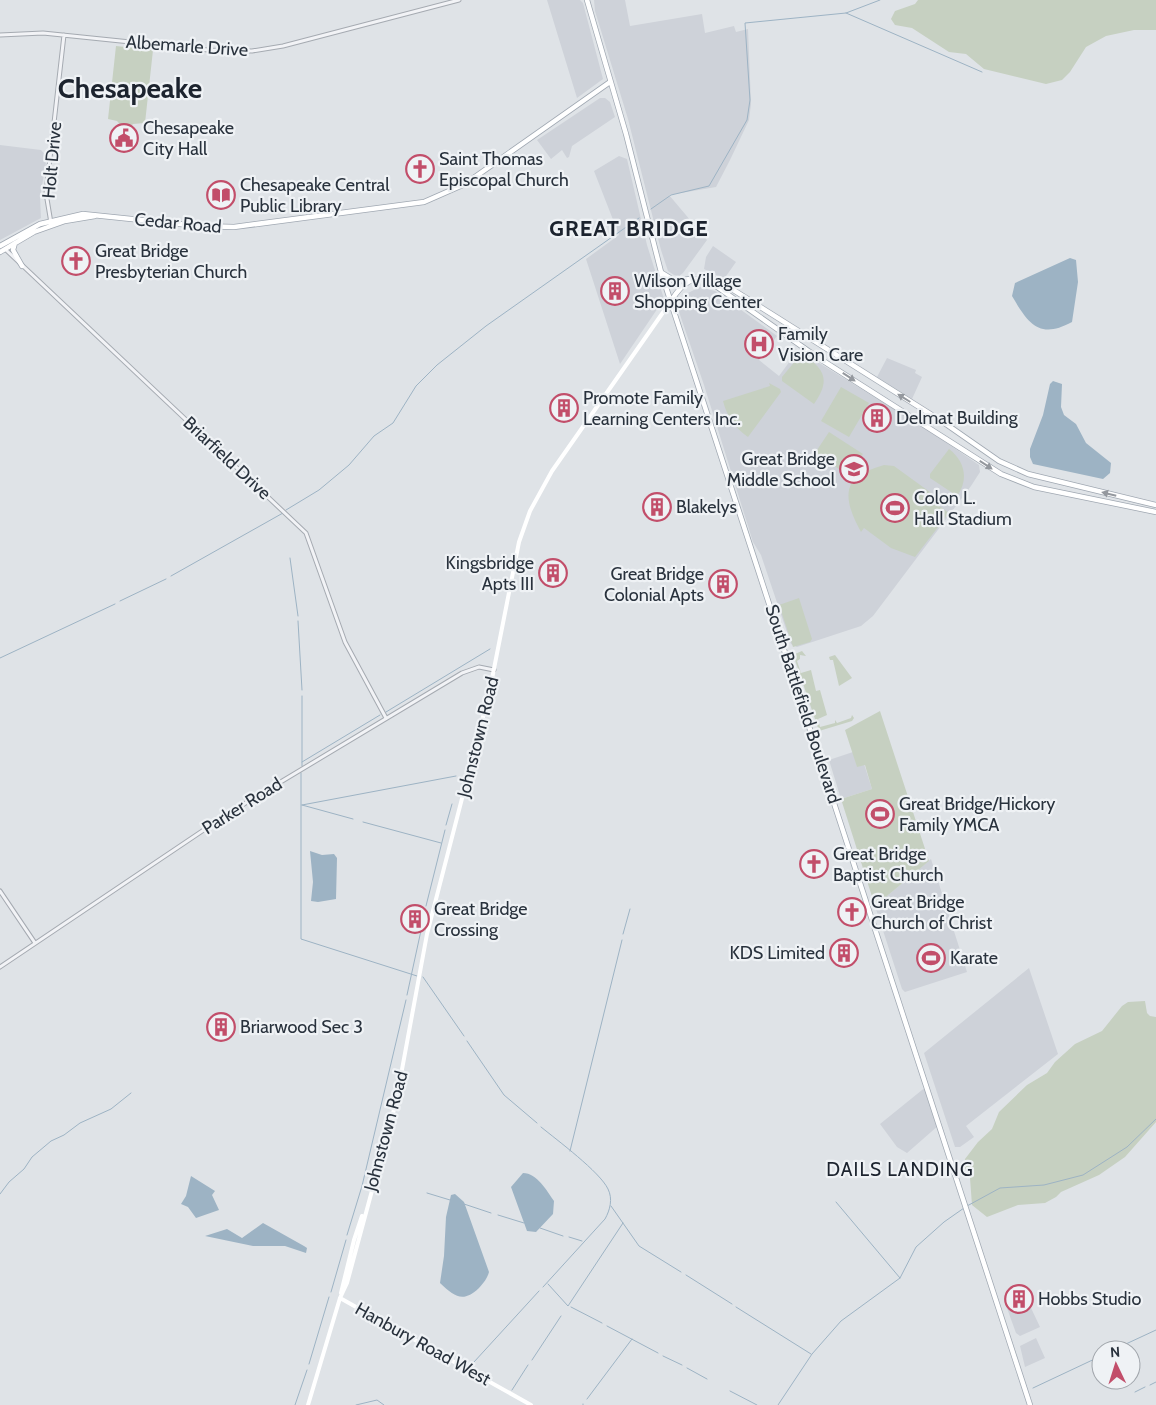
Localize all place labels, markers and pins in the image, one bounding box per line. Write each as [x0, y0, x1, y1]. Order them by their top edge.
place label: Chesapeake City Hall [143, 117, 234, 160]
public building icon: Chesapeake City Hall [109, 123, 139, 153]
place label: Saint Thomas Episcopal Church [439, 148, 569, 191]
church icon: Saint Thomas Episcopal Church [405, 154, 435, 184]
place label: Chesapeake Central Public Library [240, 174, 390, 217]
library icon: Chesapeake Central Public Library [206, 180, 236, 210]
place label: Great Bridge Presbyterian Church [95, 240, 247, 283]
church icon: Great Bridge Presbyterian Church [61, 246, 91, 276]
place label: Wilson Village Shopping Center [634, 270, 762, 313]
building icon: Wilson Village Shopping Center [600, 276, 630, 306]
place label: Family Vision Care [778, 323, 863, 366]
hospital icon: Family Vision Care [744, 329, 774, 359]
place label: Promote Family Learning Centers Inc. [583, 387, 741, 430]
building icon: Promote Family Learning Centers Inc. [549, 393, 579, 423]
building icon: Delmat Building [862, 403, 892, 433]
place label: Delmat Building [896, 407, 1019, 429]
place label: Great Bridge Middle School [727, 448, 836, 491]
school or university icon: Great Bridge Middle School [839, 454, 869, 484]
place label: Colon L. Hall Stadium [914, 487, 1012, 530]
building icon: Blakelys [642, 492, 672, 522]
sports icon: Colon L. Hall Stadium [880, 493, 910, 523]
place label: Blakelys [676, 496, 737, 518]
place label: Kingsbridge Apts III [445, 552, 534, 595]
building icon: Kingsbridge Apts III [538, 558, 568, 588]
place label: Great Bridge Colonial Apts [604, 563, 704, 606]
building icon: Great Bridge Colonial Apts [708, 569, 738, 599]
place label: Great Bridge/Hickory Family YMCA [899, 793, 1055, 836]
sports icon: Great Bridge/Hickory Family YMCA [865, 799, 895, 829]
place label: Great Bridge Baptist Church [833, 843, 943, 886]
church icon: Great Bridge Baptist Church [799, 849, 829, 879]
place label: Great Bridge Church of Christ [871, 891, 992, 934]
church icon: Great Bridge Church of Christ [837, 897, 867, 927]
place label: Great Bridge Crossing [434, 898, 528, 941]
building icon: Great Bridge Crossing [400, 904, 430, 934]
building icon: KDS Limited [829, 938, 859, 968]
place label: KDS Limited [730, 942, 825, 964]
sports icon: Karate [916, 943, 946, 973]
place label: Karate [950, 947, 998, 969]
building icon: Briarwood Sec 3 [206, 1012, 236, 1042]
place label: Briarwood Sec 3 [240, 1016, 363, 1038]
building icon: Hobbs Studio [1004, 1284, 1034, 1314]
place label: Hobbs Studio [1038, 1288, 1141, 1310]

